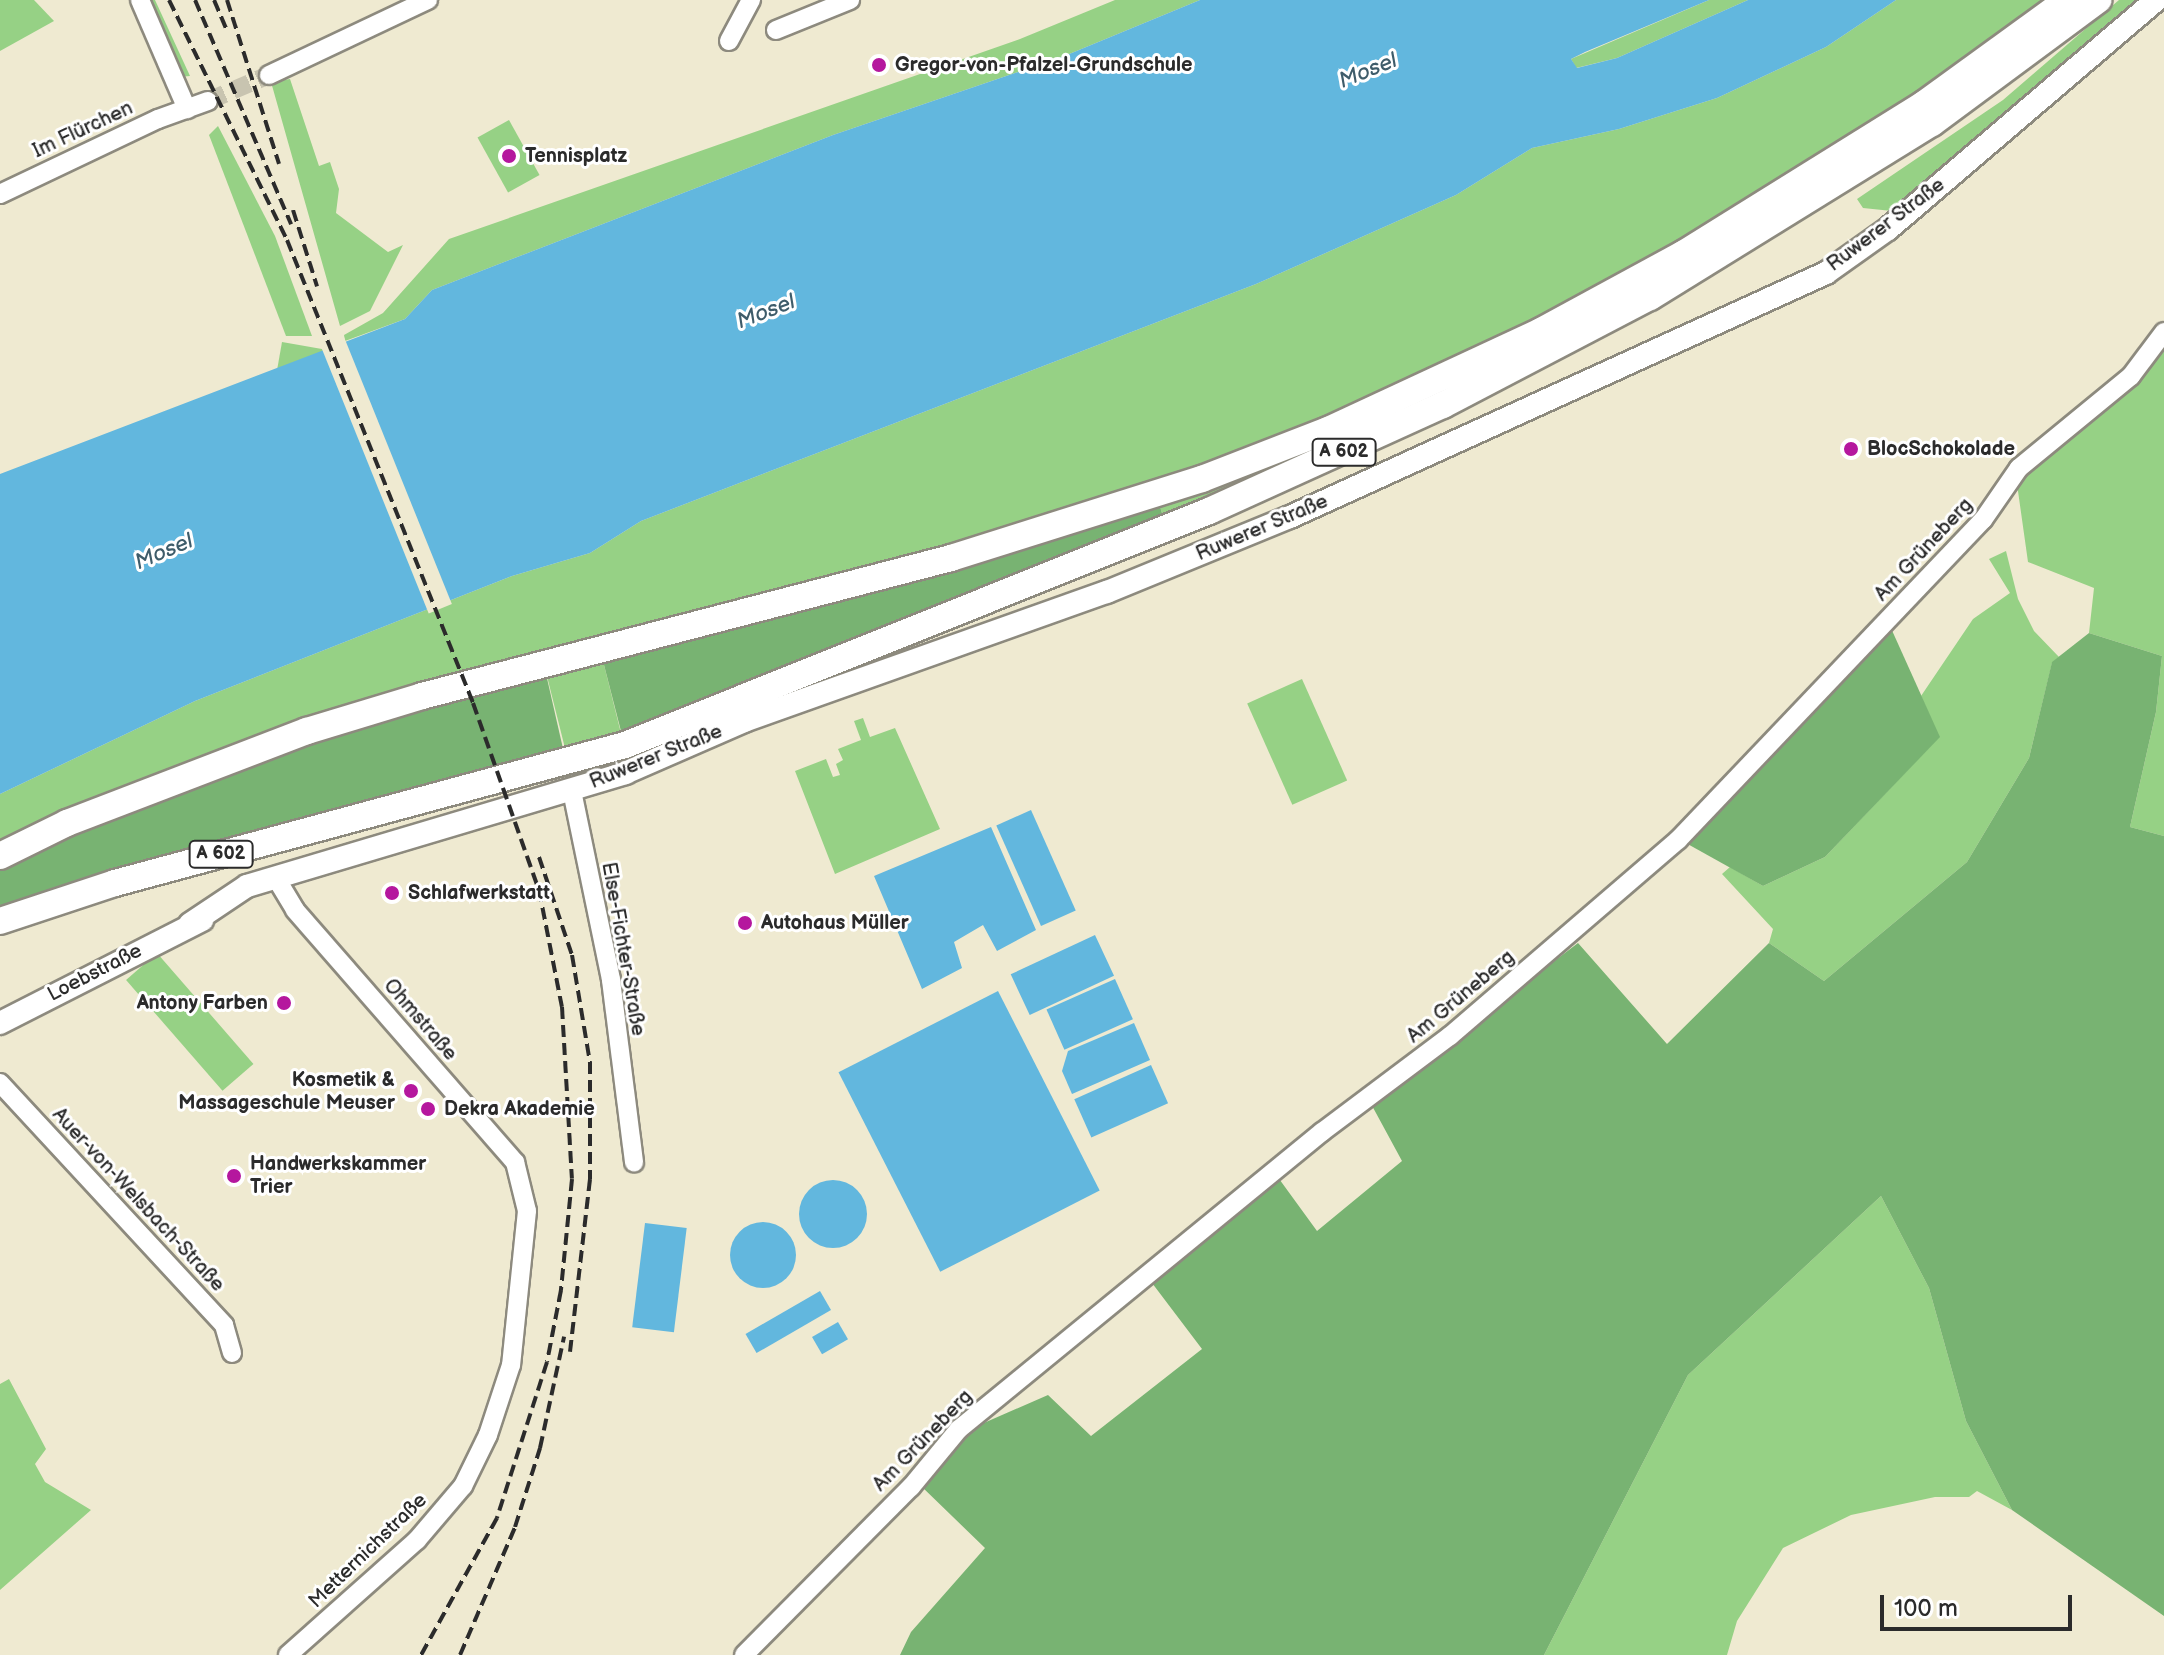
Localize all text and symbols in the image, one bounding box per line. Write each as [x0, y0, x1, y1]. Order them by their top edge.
water label: Mosel [1335, 47, 1401, 95]
place label: Gregor-von-Pfalzel-Grundschule [895, 53, 1193, 77]
marker: Gregor-von-Pfalzel-Grundschule [870, 56, 888, 74]
street label: Im Flürchen [29, 96, 137, 164]
place label: Tennisplatz [525, 144, 627, 168]
marker: Tennisplatz [500, 147, 518, 165]
street label: Ruwerer Straße [1822, 173, 1950, 277]
water label: Mosel [733, 289, 799, 335]
place label: BlocSchokolade [1867, 437, 2015, 461]
road number: A 602 [1310, 438, 1378, 466]
marker: BlocSchokolade [1842, 440, 1860, 458]
street label: Ruwerer Straße [1192, 489, 1332, 567]
street label: Am Grüneberg [1870, 493, 1978, 607]
water label: Mosel [131, 528, 197, 576]
street label: Ruwerer Straße [586, 719, 726, 795]
road number: A 602 [187, 840, 255, 868]
street label: Else-Fichter-Straße [596, 860, 650, 1038]
place label: Schlafwerkstatt [408, 881, 550, 905]
marker: Schlafwerkstatt [383, 884, 401, 902]
place label: Autohaus Müller [761, 911, 909, 935]
marker: Autohaus Müller [736, 914, 754, 932]
street label: Loebstraße [44, 939, 146, 1007]
street label: Am Grüneberg [1403, 945, 1519, 1049]
street label: Ohmstraße [378, 974, 462, 1066]
place label: Antony Farben [136, 991, 268, 1015]
marker: Antony Farben [275, 994, 293, 1012]
place label: Kosmetik & Massageschule Meuser [178, 1068, 395, 1115]
marker: Kosmetik & Massageschule Meuser [402, 1082, 420, 1100]
place label: Dekra Akademie [444, 1097, 595, 1121]
marker: Dekra Akademie [419, 1100, 437, 1118]
street label: Auer-von-Welsbach-Straße [47, 1103, 229, 1297]
place label: Handwerkskammer Trier [250, 1152, 426, 1199]
marker: Handwerkskammer Trier [225, 1167, 243, 1185]
street label: Am Grüneberg [868, 1385, 978, 1497]
street label: Metternichstraße [304, 1489, 432, 1613]
scale bar [1884, 1579, 2076, 1629]
text: 100 m [1894, 1594, 1958, 1623]

